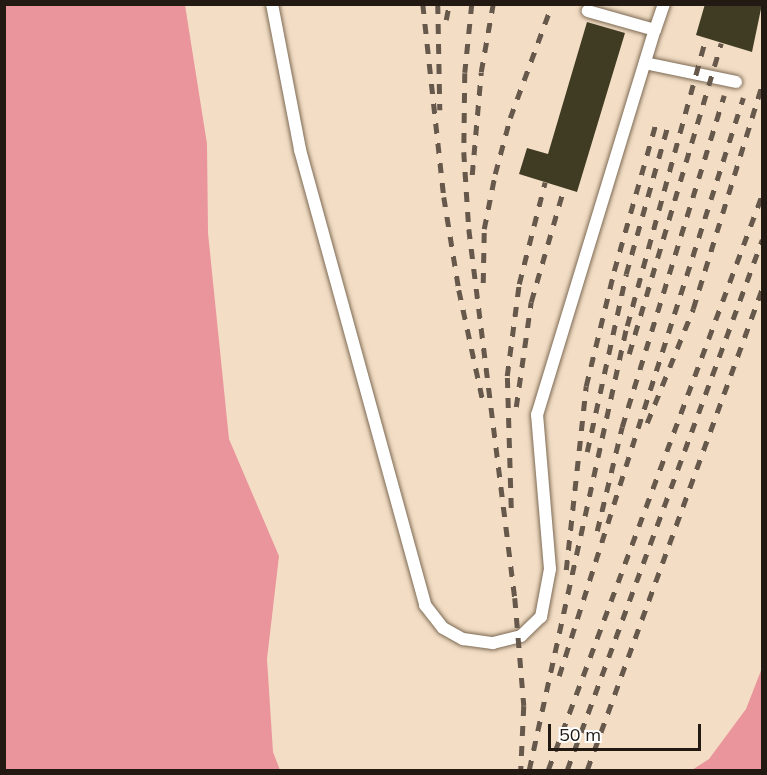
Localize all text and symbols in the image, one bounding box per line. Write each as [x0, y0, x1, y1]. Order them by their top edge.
scale bar [551, 712, 704, 750]
text: 50 m [559, 723, 601, 746]

